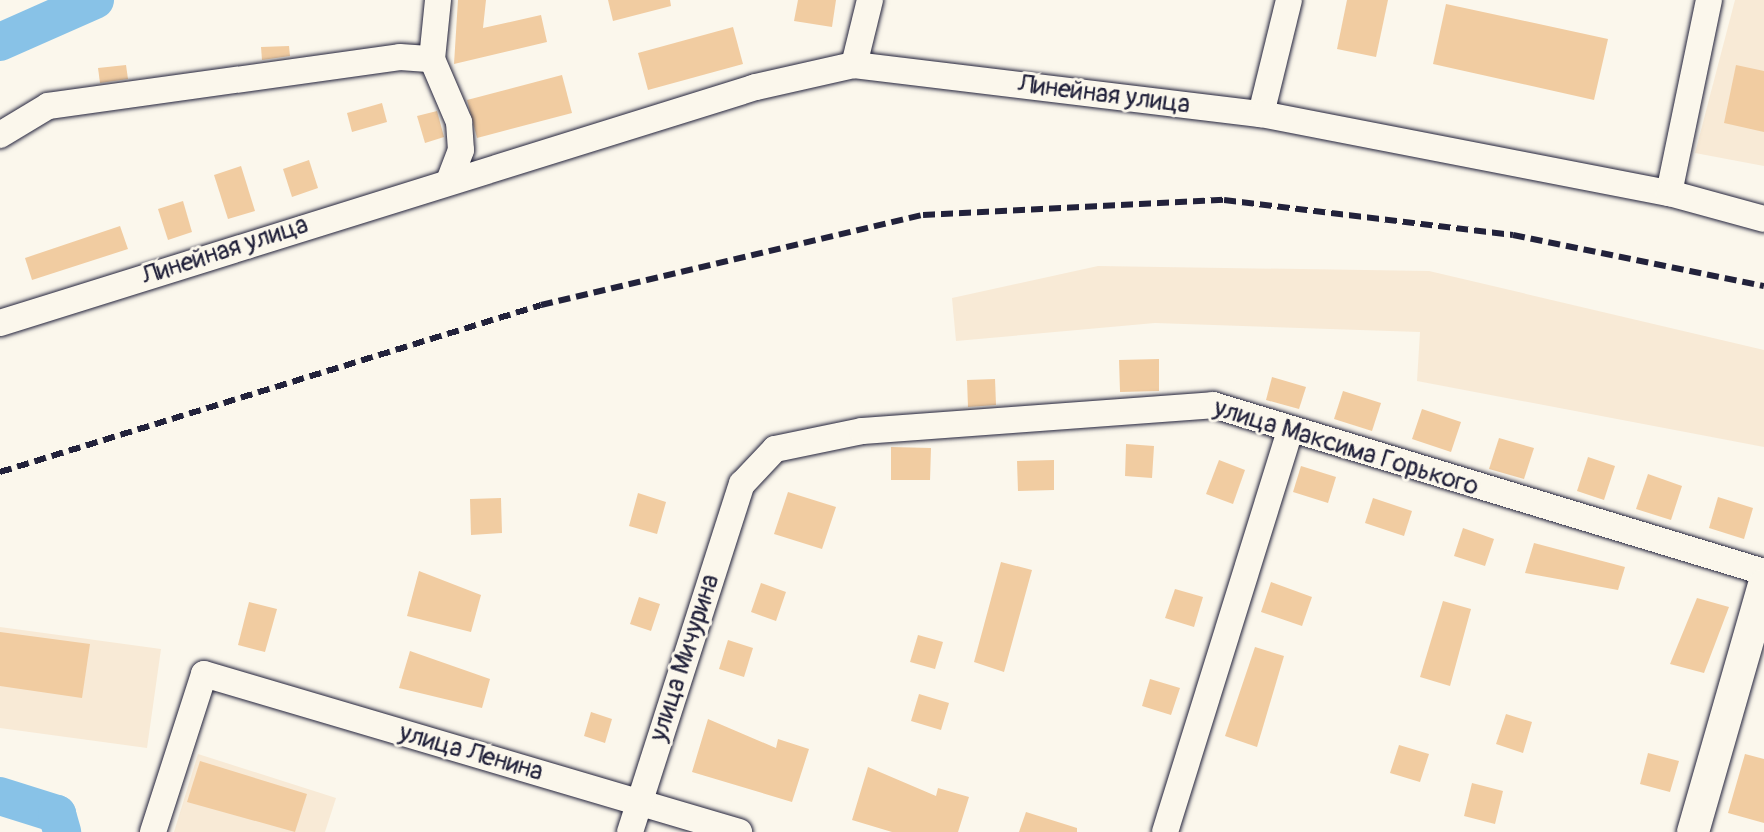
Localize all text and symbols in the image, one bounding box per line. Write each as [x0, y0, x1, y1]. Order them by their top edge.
street label: Линейная улица [1016, 69, 1192, 121]
street label: Линейная улица [138, 209, 312, 293]
street label: улица Максима Горького [1210, 393, 1482, 503]
street label: улица Мичурина [643, 571, 727, 745]
street label: улица Ленина [395, 718, 547, 788]

